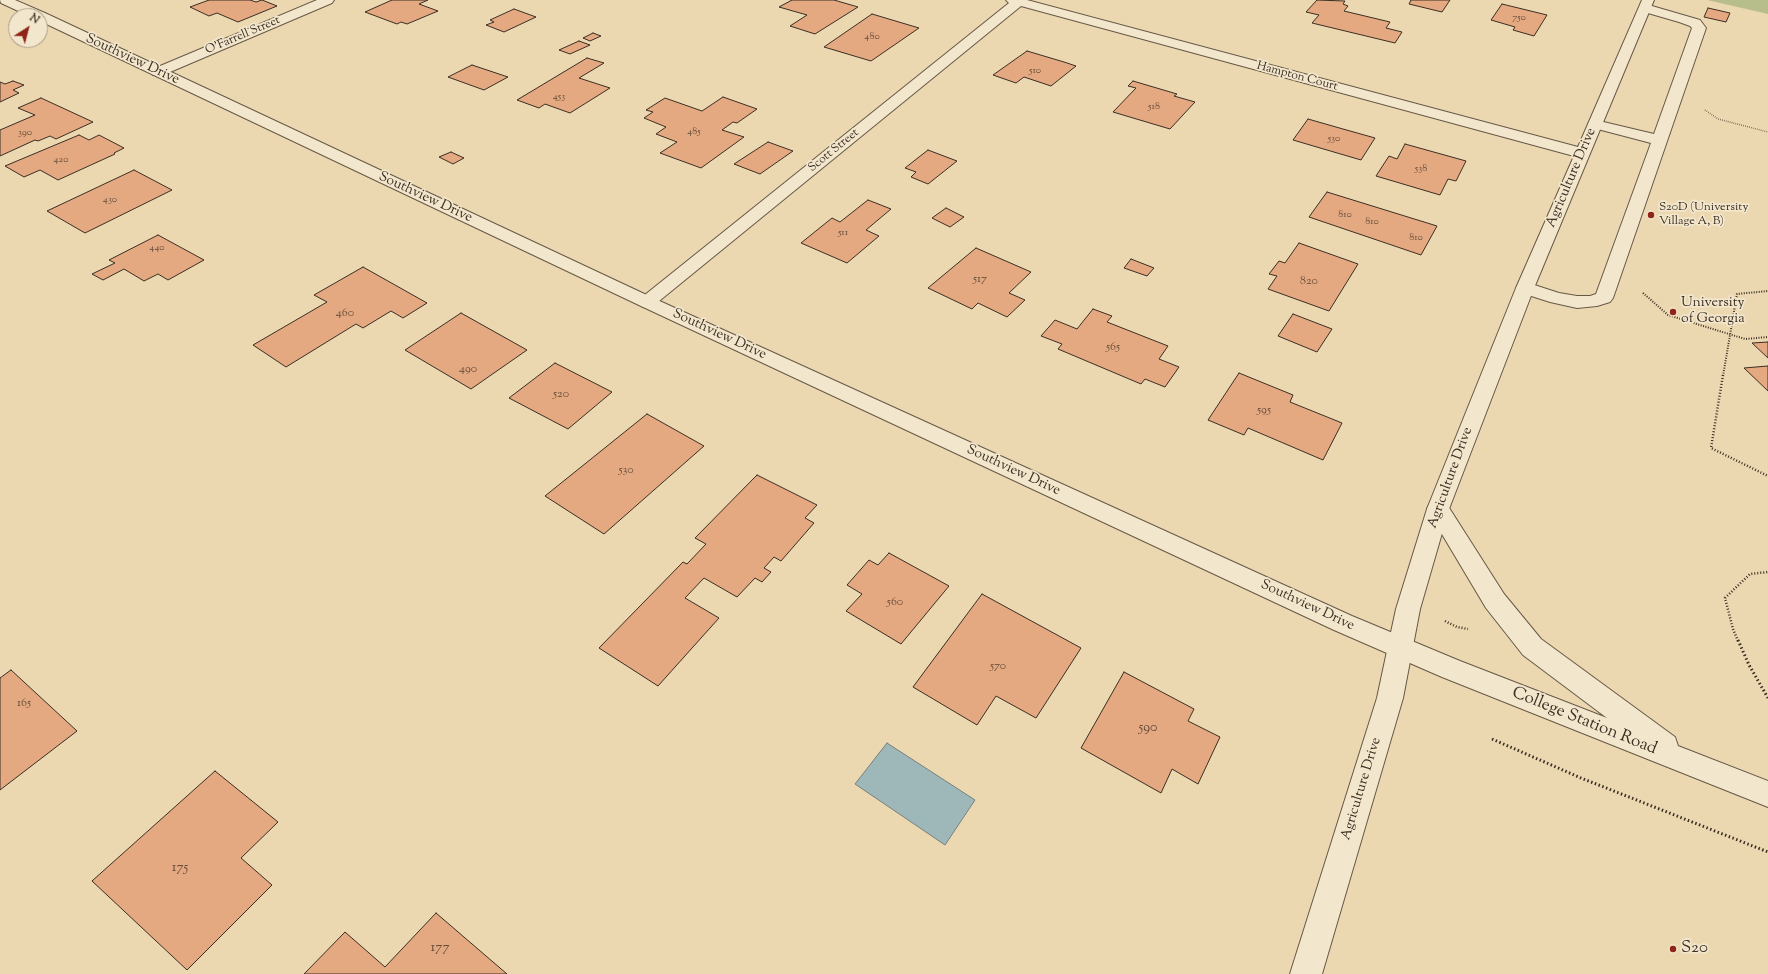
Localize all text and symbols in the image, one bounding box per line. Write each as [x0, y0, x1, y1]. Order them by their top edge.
north arrow [8, 8, 48, 48]
text: N [26, 10, 43, 28]
house number: 750 [1512, 12, 1526, 24]
street label: O'Farrell Street [203, 14, 283, 58]
street label: Southview Drive [82, 31, 182, 89]
house number: 480 [864, 31, 880, 43]
street label: Hampton Court [1255, 59, 1339, 95]
house number: 510 [1029, 65, 1041, 77]
house number: 453 [553, 91, 565, 103]
house number: 518 [1148, 101, 1160, 113]
house number: 485 [687, 126, 701, 138]
street label: Scott Street [806, 126, 862, 176]
street label: Agriculture Drive [1543, 126, 1601, 230]
house number: 390 [18, 127, 32, 139]
house number: 530 [1328, 133, 1340, 145]
house number: 420 [53, 154, 69, 166]
house number: 538 [1415, 163, 1427, 175]
street label: Southview Drive [375, 169, 475, 227]
house number: 430 [103, 194, 117, 206]
place label: S20D (University Village A, B) [1659, 201, 1748, 229]
house number: 810 [1338, 209, 1352, 221]
marker: S20D (University Village A, B) [1646, 210, 1656, 220]
house number: 810 [1365, 216, 1379, 228]
house number: 511 [838, 227, 848, 239]
house number: 810 [1409, 232, 1423, 244]
house number: 440 [149, 242, 165, 254]
house number: 517 [973, 273, 987, 287]
house number: 820 [1300, 275, 1318, 289]
place label: University of Georgia [1681, 296, 1745, 328]
street label: Southview Drive [669, 306, 769, 364]
house number: 460 [336, 307, 354, 321]
marker: University of Georgia [1668, 307, 1678, 317]
house number: 565 [1106, 341, 1120, 355]
house number: 490 [459, 363, 477, 377]
house number: 520 [553, 388, 569, 402]
house number: 595 [1257, 404, 1271, 418]
street label: Agriculture Drive [1425, 425, 1477, 531]
street label: Southview Drive [963, 442, 1063, 500]
house number: 530 [618, 464, 634, 478]
street label: Southview Drive [1257, 577, 1357, 635]
house number: 560 [887, 596, 903, 610]
house number: 570 [990, 660, 1006, 674]
street label: College Station Road [1508, 684, 1660, 760]
house number: 165 [17, 697, 31, 711]
house number: 590 [1139, 721, 1157, 737]
street label: Agriculture Drive [1338, 736, 1386, 842]
house number: 175 [172, 861, 188, 877]
place label: S20 [1681, 939, 1708, 959]
house number: 177 [431, 941, 449, 957]
marker: S20 [1668, 944, 1678, 954]

